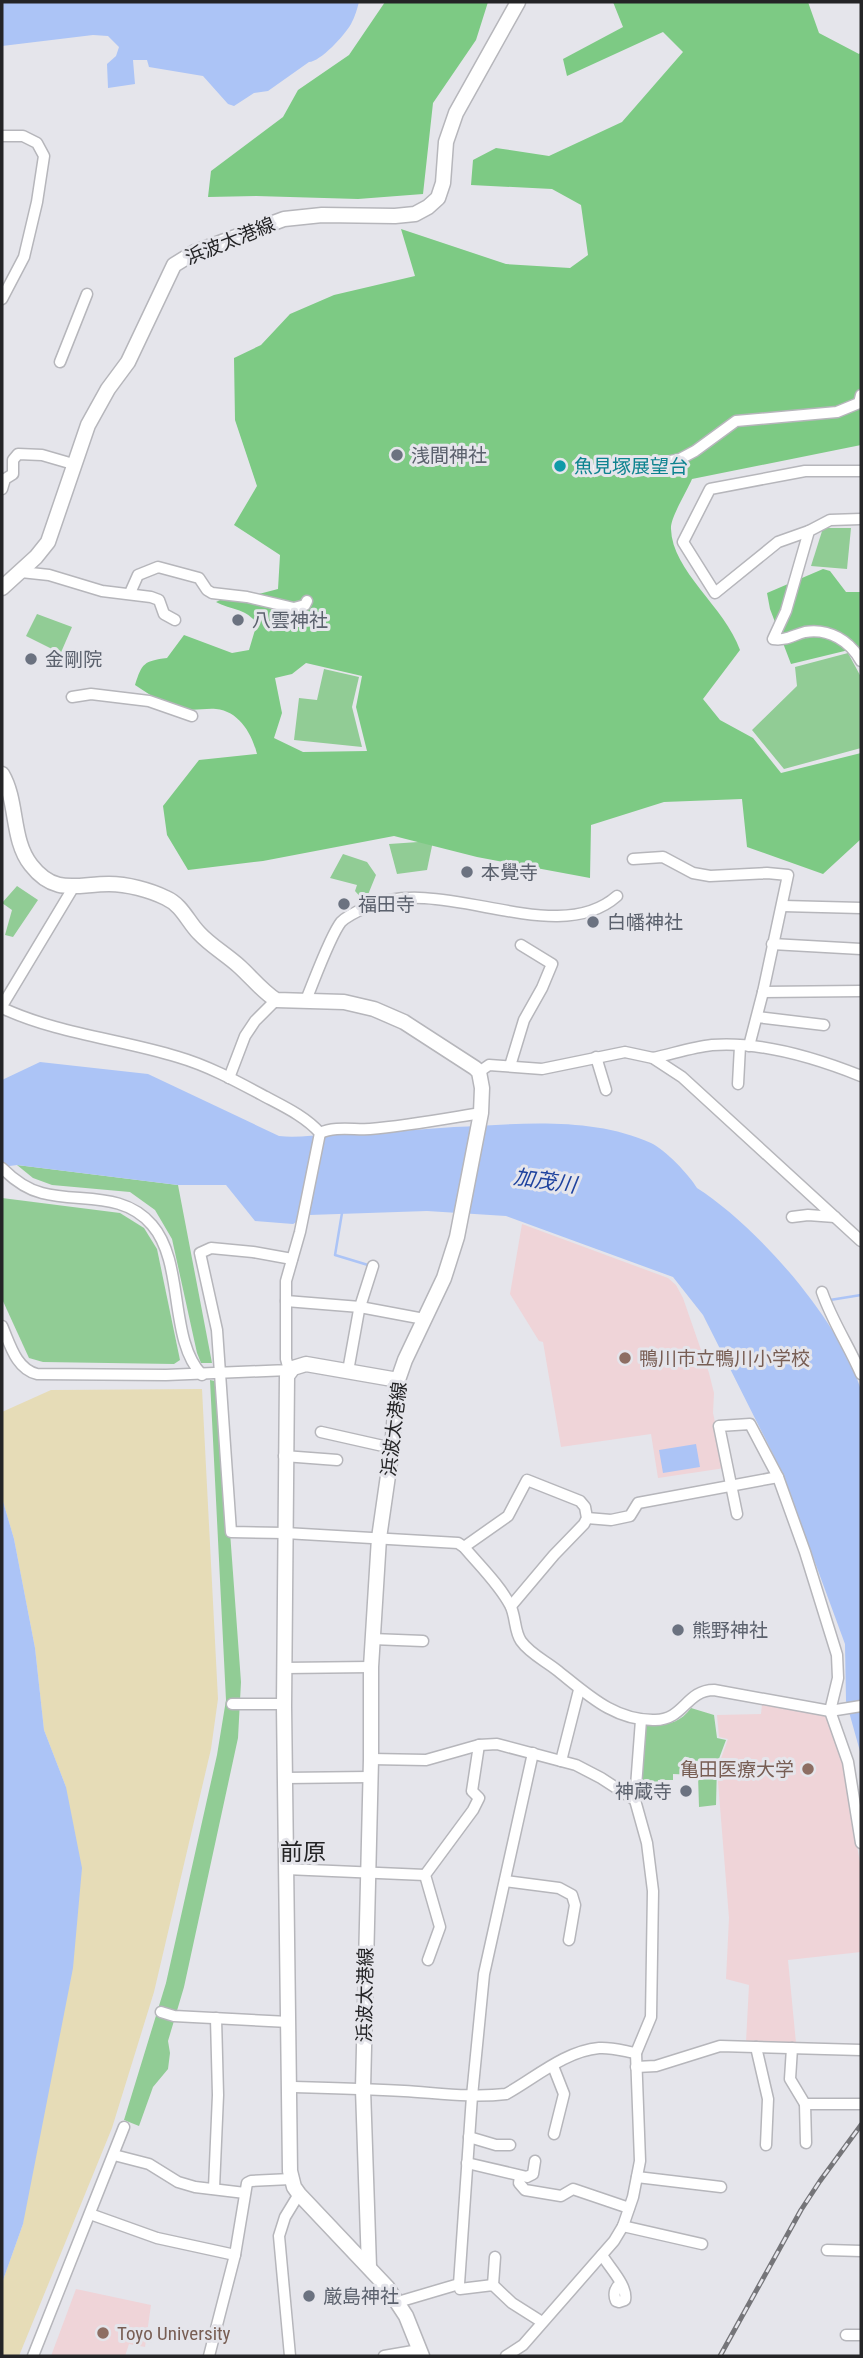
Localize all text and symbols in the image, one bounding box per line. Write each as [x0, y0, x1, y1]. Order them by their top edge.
street label: 浜波太港線 [182, 213, 278, 269]
place label: 浅間神社 [411, 444, 487, 467]
marker: 浅間神社 [389, 447, 405, 463]
place label: 魚見塚展望台 [574, 455, 688, 478]
marker: 魚見塚展望台 [552, 458, 568, 474]
place label: 八雲神社 [252, 609, 328, 632]
marker: 八雲神社 [230, 612, 246, 628]
place label: 金剛院 [45, 648, 102, 671]
marker: 金剛院 [23, 651, 39, 667]
place label: 本覺寺 [481, 861, 538, 884]
marker: 本覺寺 [459, 864, 475, 880]
place label: 福田寺 [358, 893, 415, 916]
marker: 福田寺 [336, 896, 352, 912]
place label: 白幡神社 [607, 911, 683, 934]
marker: 白幡神社 [585, 914, 601, 930]
water label: 加茂川 [512, 1165, 580, 1198]
place label: 鴨川市立鴨川小学校 [639, 1347, 810, 1370]
marker: 鴨川市立鴨川小学校 [617, 1350, 633, 1366]
street label: 浜波太港線 [377, 1380, 411, 1478]
place label: 熊野神社 [692, 1619, 768, 1642]
marker: 熊野神社 [670, 1622, 686, 1638]
place label: 亀田医療大学 [680, 1758, 794, 1781]
marker: 亀田医療大学 [800, 1761, 816, 1777]
place label: 神蔵寺 [615, 1780, 672, 1803]
marker: 神蔵寺 [678, 1783, 694, 1799]
district label: 前原 [280, 1839, 326, 1866]
street label: 浜波太港線 [353, 1947, 377, 2043]
place label: 厳島神社 [323, 2285, 399, 2308]
marker: 厳島神社 [301, 2288, 317, 2304]
place label: Toyo University [117, 2322, 231, 2345]
marker: Toyo University [95, 2325, 111, 2341]

